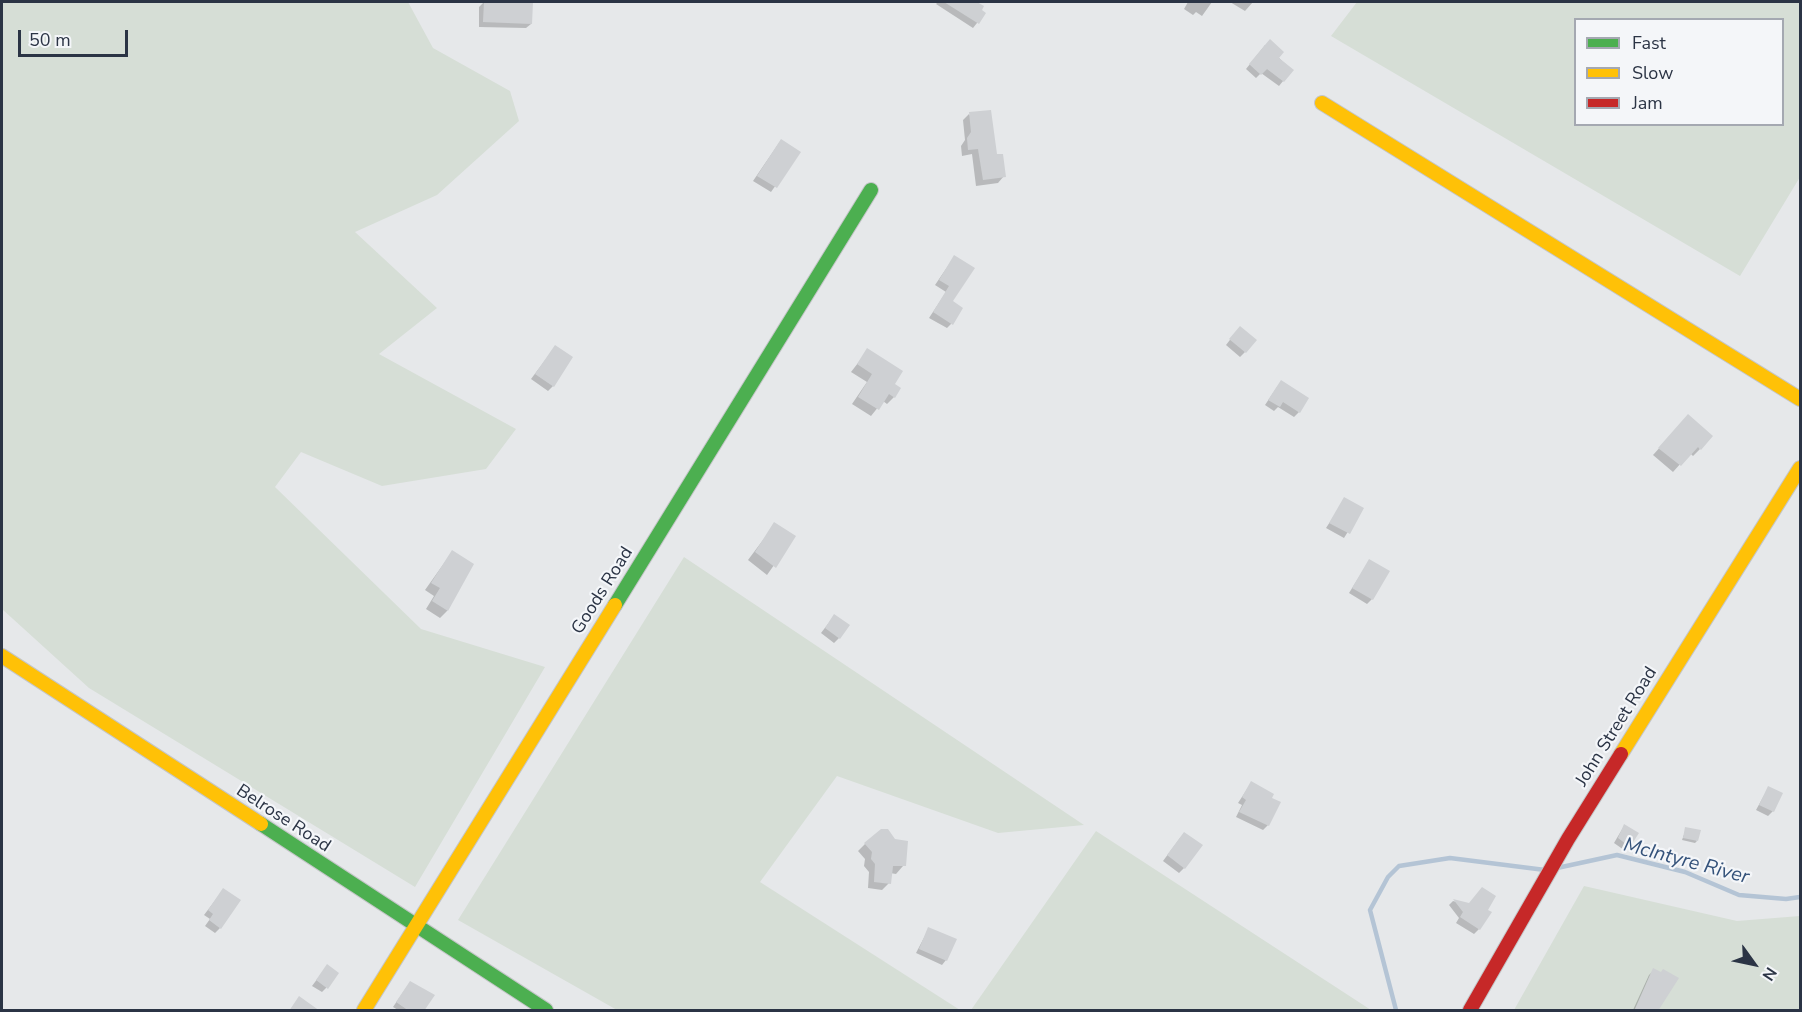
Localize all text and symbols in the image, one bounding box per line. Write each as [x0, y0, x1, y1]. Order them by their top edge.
scale bar [21, 18, 130, 56]
legend [1574, 18, 1784, 126]
text: 50 m [29, 28, 71, 52]
text: Fast [1632, 31, 1666, 55]
text: Slow [1632, 61, 1673, 85]
text: Jam [1632, 91, 1663, 115]
street label: Goods Road [568, 543, 638, 639]
street label: John Street Road [1572, 663, 1662, 791]
street label: Belrose Road [232, 780, 334, 858]
water label: McIntyre River [1621, 834, 1751, 890]
north arrow [1724, 934, 1784, 994]
text: N [1757, 963, 1782, 985]

